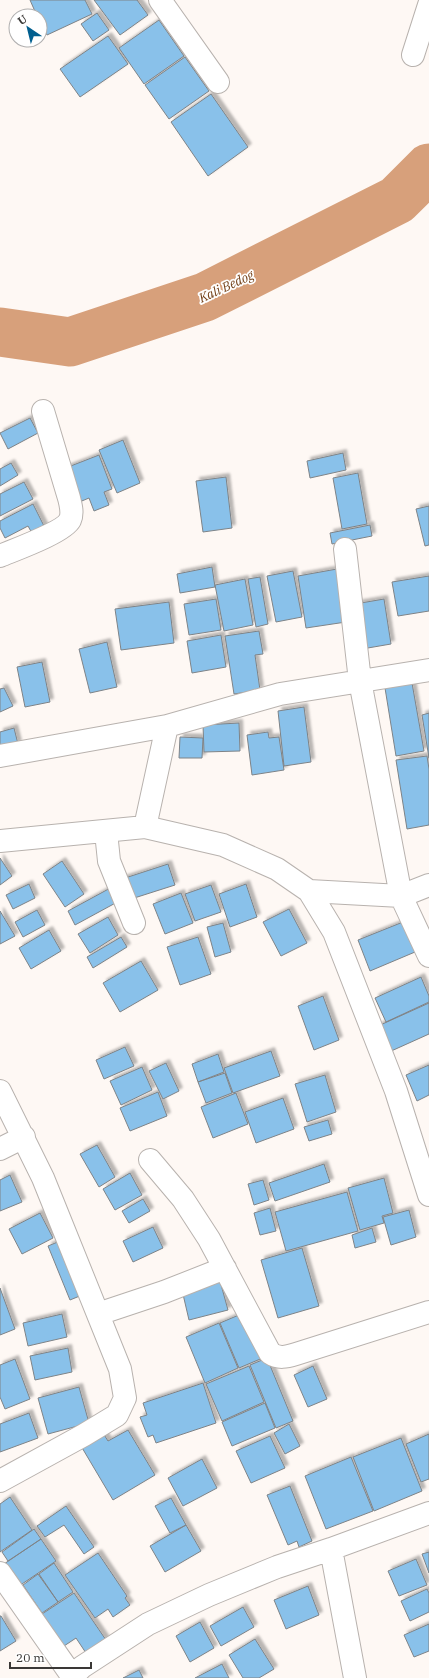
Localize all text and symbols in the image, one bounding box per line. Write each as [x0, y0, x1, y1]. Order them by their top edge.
north arrow [8, 8, 48, 48]
text: U [15, 11, 30, 28]
water label: Kali Bedog [195, 266, 257, 307]
scale bar [10, 1644, 91, 1670]
text: 20 m [16, 1650, 45, 1665]

